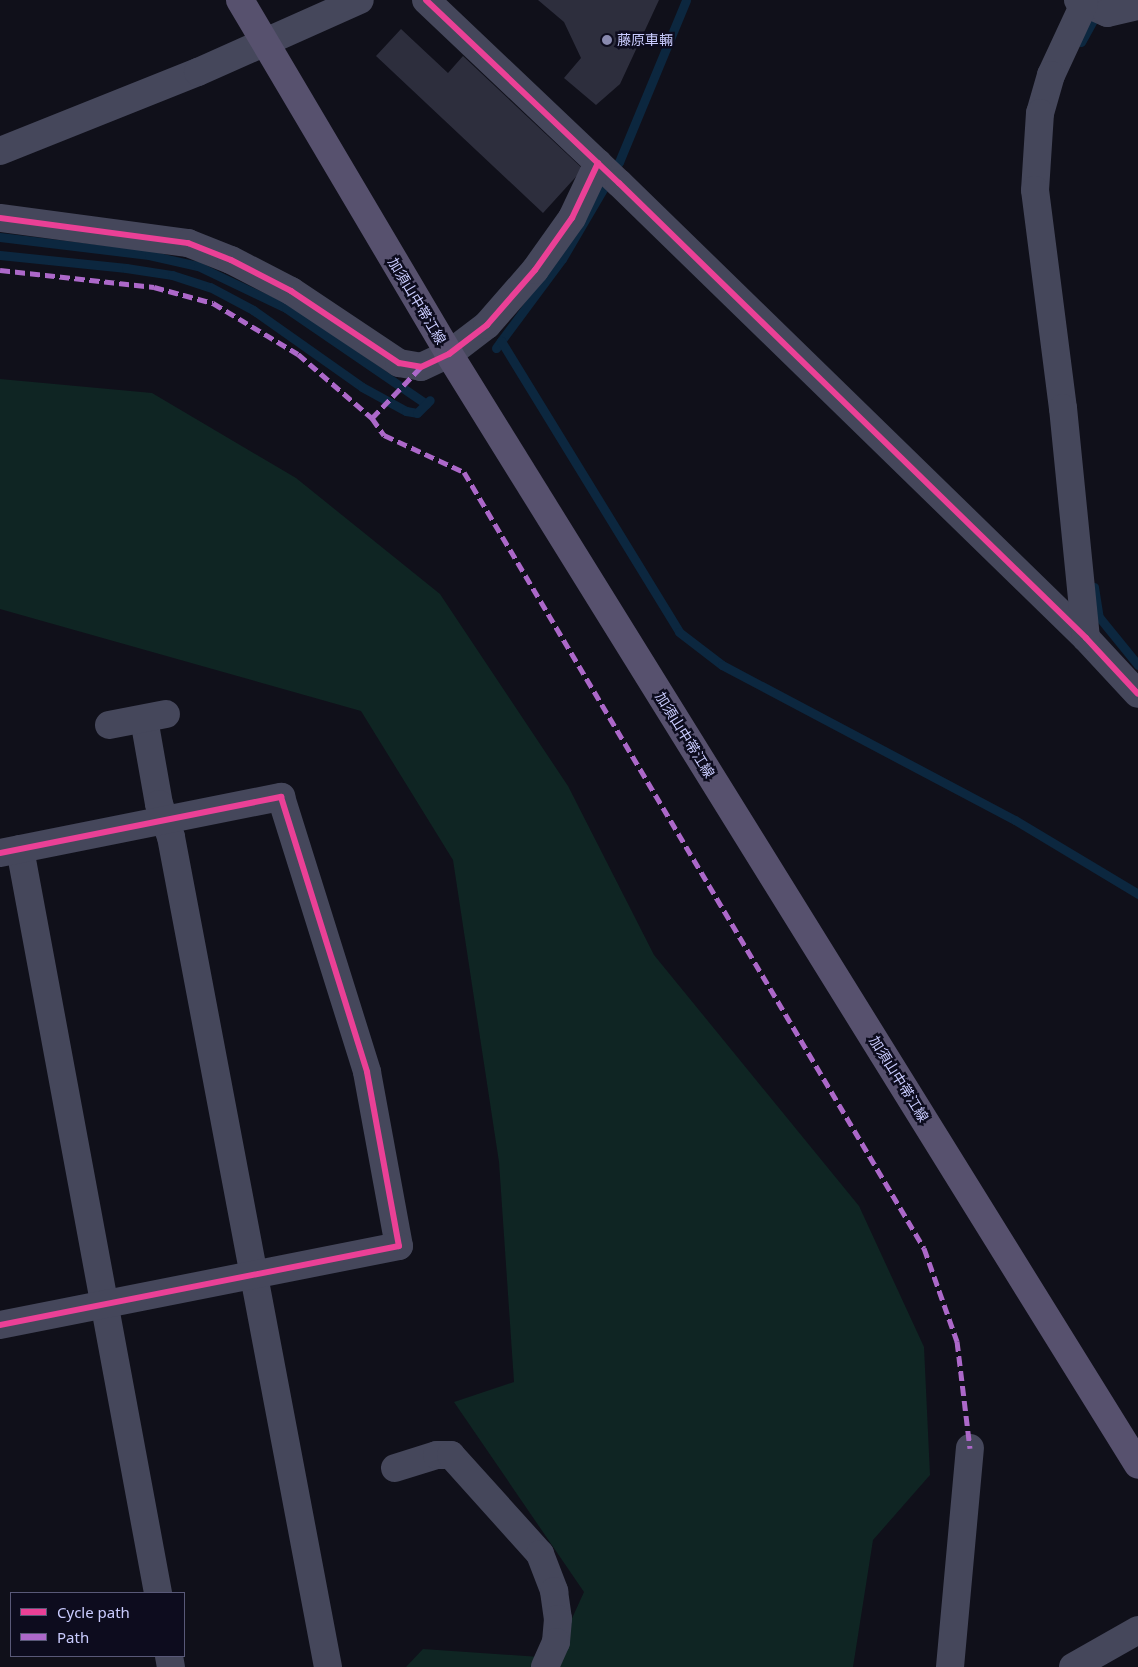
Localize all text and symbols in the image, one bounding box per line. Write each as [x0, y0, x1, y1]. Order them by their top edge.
place label: 藤原車輛 [617, 32, 673, 48]
marker: 藤原車輛 [601, 34, 613, 46]
street label: 加須山中帯江線 [385, 255, 449, 347]
street label: 加須山中帯江線 [652, 689, 718, 781]
street label: 加須山中帯江線 [866, 1033, 932, 1125]
legend [10, 1592, 185, 1657]
text: Cycle path [57, 1602, 130, 1622]
text: Path [57, 1627, 89, 1647]

